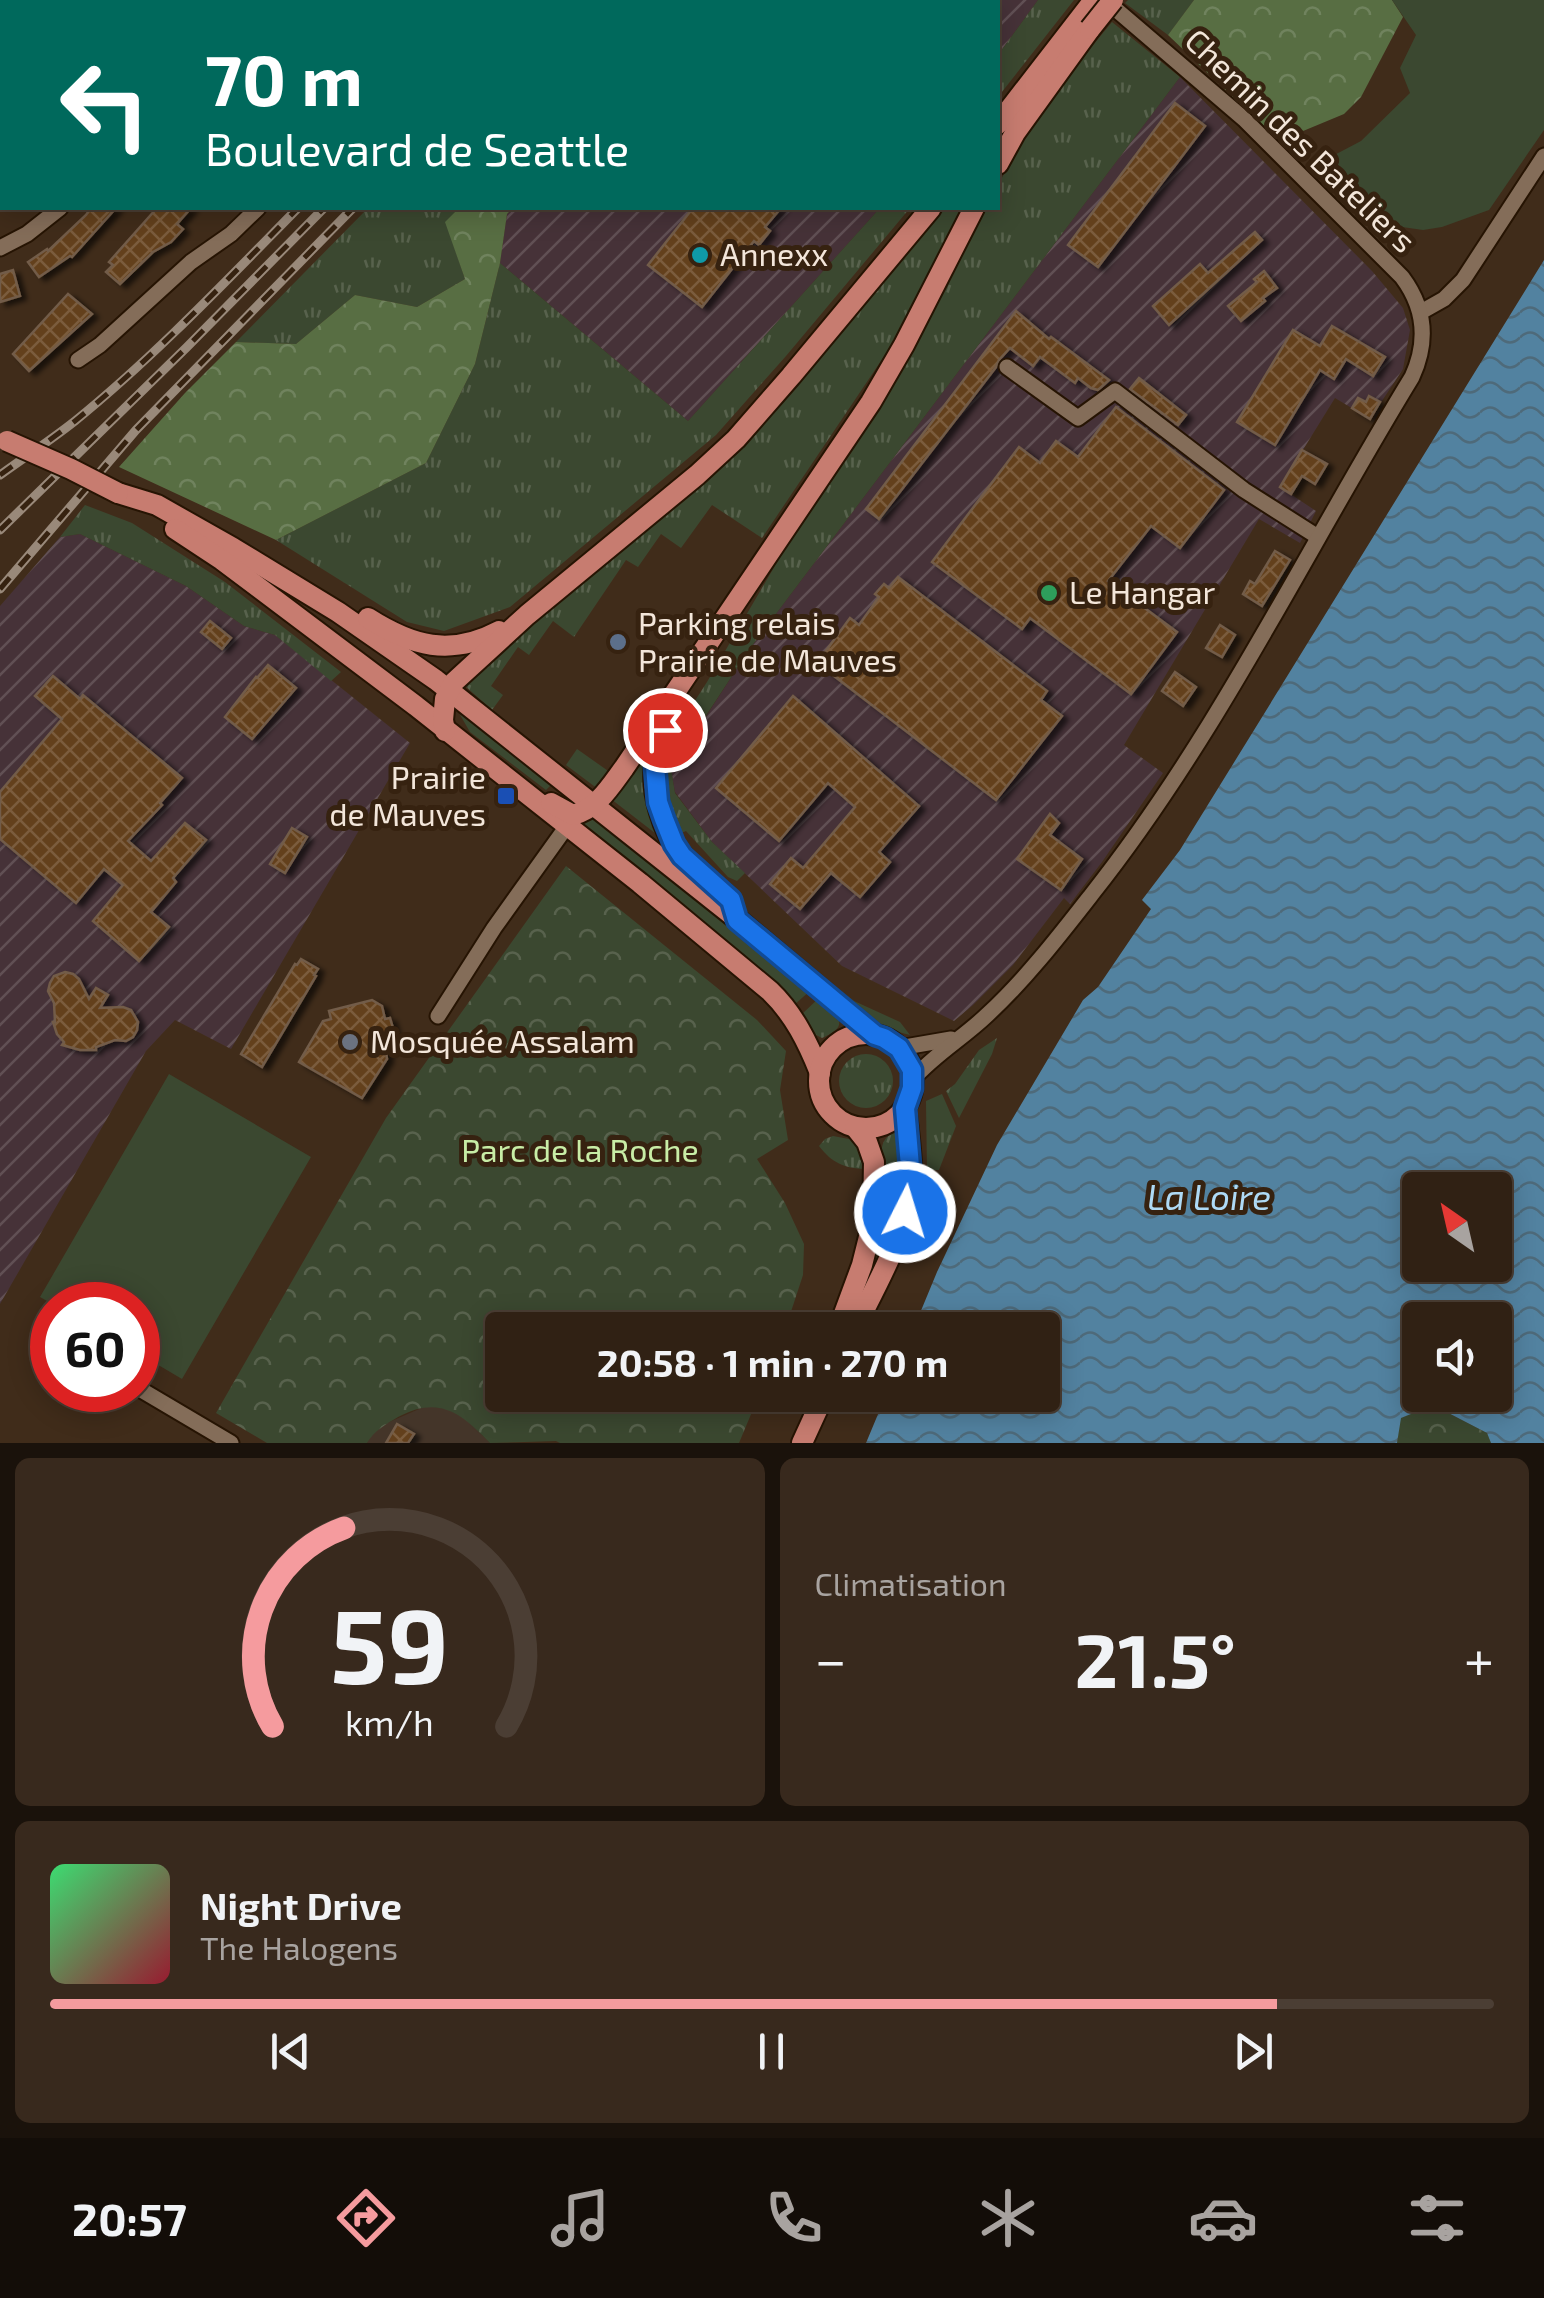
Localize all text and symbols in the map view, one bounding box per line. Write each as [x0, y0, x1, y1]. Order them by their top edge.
street label: Chemin des Bateliers [1178, 20, 1424, 259]
text: 70 m [205, 36, 363, 120]
icon: left [40, 40, 170, 170]
text: Boulevard de Seattle [205, 121, 629, 175]
place label: Annexx [720, 234, 828, 272]
marker: Annexx [689, 244, 711, 266]
place label: Le Hangar [1069, 572, 1216, 610]
marker: Le Hangar [1038, 582, 1060, 604]
place label: Parking relais Prairie de Mauves [638, 603, 897, 678]
marker: Parking relais Prairie de Mauves [607, 631, 629, 653]
pin [623, 688, 708, 773]
icon: arrive [638, 703, 693, 758]
place label: Prairie de Mauves [329, 757, 486, 832]
marker: Prairie de Mauves [495, 785, 517, 807]
place label: Mosquée Assalam [370, 1021, 635, 1059]
marker: Mosquée Assalam [339, 1031, 361, 1053]
park label: Parc de la Roche [461, 1130, 699, 1168]
position arrow [853, 1160, 957, 1264]
north arrow [1402, 1172, 1512, 1282]
map controls [1402, 1172, 1512, 1412]
water label: La Loire [1147, 1175, 1271, 1217]
speed limit sign: 60 [30, 1282, 160, 1412]
button: sound [1402, 1302, 1512, 1412]
text: 20:58 · 1 min · 270 m [597, 1339, 948, 1385]
text: Climatisation [815, 1564, 1007, 1602]
text: 59 [330, 1580, 449, 1705]
text: 21.5° [1074, 1613, 1236, 1703]
text: − [815, 1625, 847, 1691]
text: + [1464, 1625, 1494, 1691]
text: km/h [345, 1700, 434, 1743]
text: Night Drive [200, 1882, 402, 1928]
text: The Halogens [200, 1928, 398, 1966]
icon: previous [263, 2024, 318, 2079]
icon: pause [744, 2024, 799, 2079]
icon: next [1226, 2024, 1281, 2079]
icon: directions [331, 2183, 401, 2253]
icon: music [545, 2183, 615, 2253]
icon: phone [759, 2183, 829, 2253]
icon: climate [973, 2183, 1043, 2253]
icon: car [1188, 2183, 1258, 2253]
icon: filters [1402, 2183, 1472, 2253]
text: 20:57 [72, 2191, 187, 2245]

